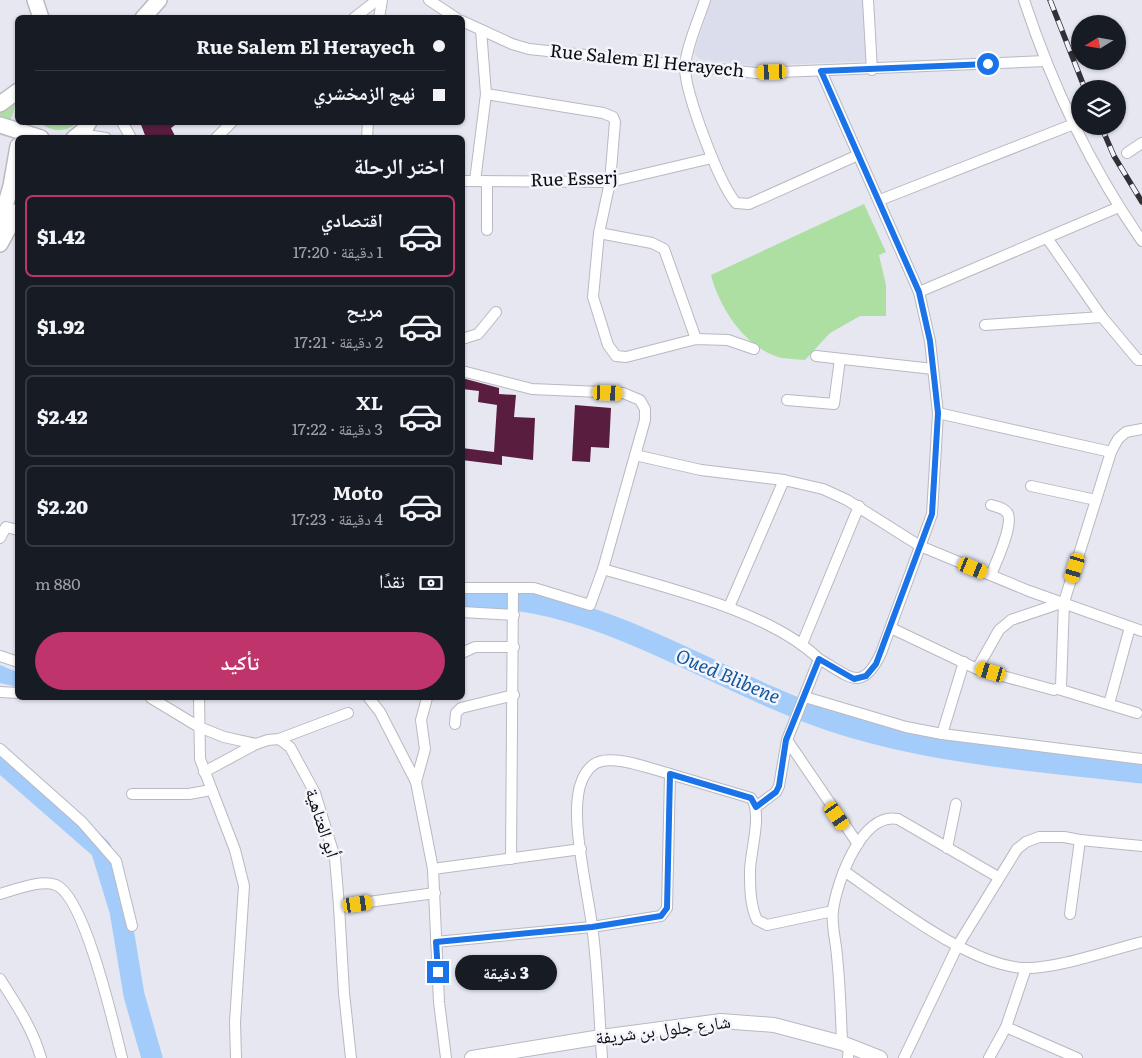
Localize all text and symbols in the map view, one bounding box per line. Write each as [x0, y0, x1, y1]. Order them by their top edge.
north arrow [1071, 15, 1126, 70]
map controls [1071, 15, 1126, 135]
text: Rue Salem El Herayech [196, 32, 415, 60]
street label: Rue Salem El Herayech [549, 36, 746, 83]
route start [977, 53, 999, 75]
car [756, 64, 787, 80]
text: نهج الزمخشري [313, 78, 415, 106]
button: layers [1071, 80, 1126, 135]
text: اختر الرحلة [354, 148, 445, 181]
street label: Rue Esserj [530, 162, 618, 193]
text: اقتصادي [321, 205, 383, 233]
icon: car [398, 214, 443, 259]
text: $1.42 [37, 222, 85, 250]
text: 1 دقيقة · 17:20 [293, 239, 383, 263]
text: مريح [346, 295, 383, 323]
icon: car [398, 304, 443, 349]
text: $1.92 [37, 312, 85, 340]
text: 2 دقيقة · 17:21 [294, 329, 383, 353]
car [592, 385, 623, 401]
text: XL [356, 388, 383, 416]
icon: car [398, 394, 443, 439]
text: $2.42 [37, 402, 88, 430]
text: 3 دقيقة · 17:22 [292, 416, 383, 440]
text: Moto [333, 478, 383, 506]
icon: car [398, 484, 443, 529]
text: $2.20 [37, 492, 88, 520]
text: 4 دقيقة · 17:23 [291, 506, 383, 530]
car [1063, 551, 1086, 585]
car [956, 555, 989, 581]
text: نقدًا [379, 566, 405, 594]
icon: cash [417, 569, 445, 597]
text: 880 m [35, 571, 81, 595]
button: تأكيد [35, 632, 445, 690]
water label: Oued Blibene [672, 641, 785, 710]
car [974, 661, 1007, 683]
street label: أبو العتاهية [300, 784, 347, 861]
car [822, 799, 851, 833]
car [342, 894, 373, 914]
callout: 3 دقيقة [456, 954, 558, 990]
text: 3 دقيقة [483, 960, 529, 984]
route end [427, 961, 449, 983]
street label: شارع جلول بن شريفة [594, 1007, 732, 1050]

